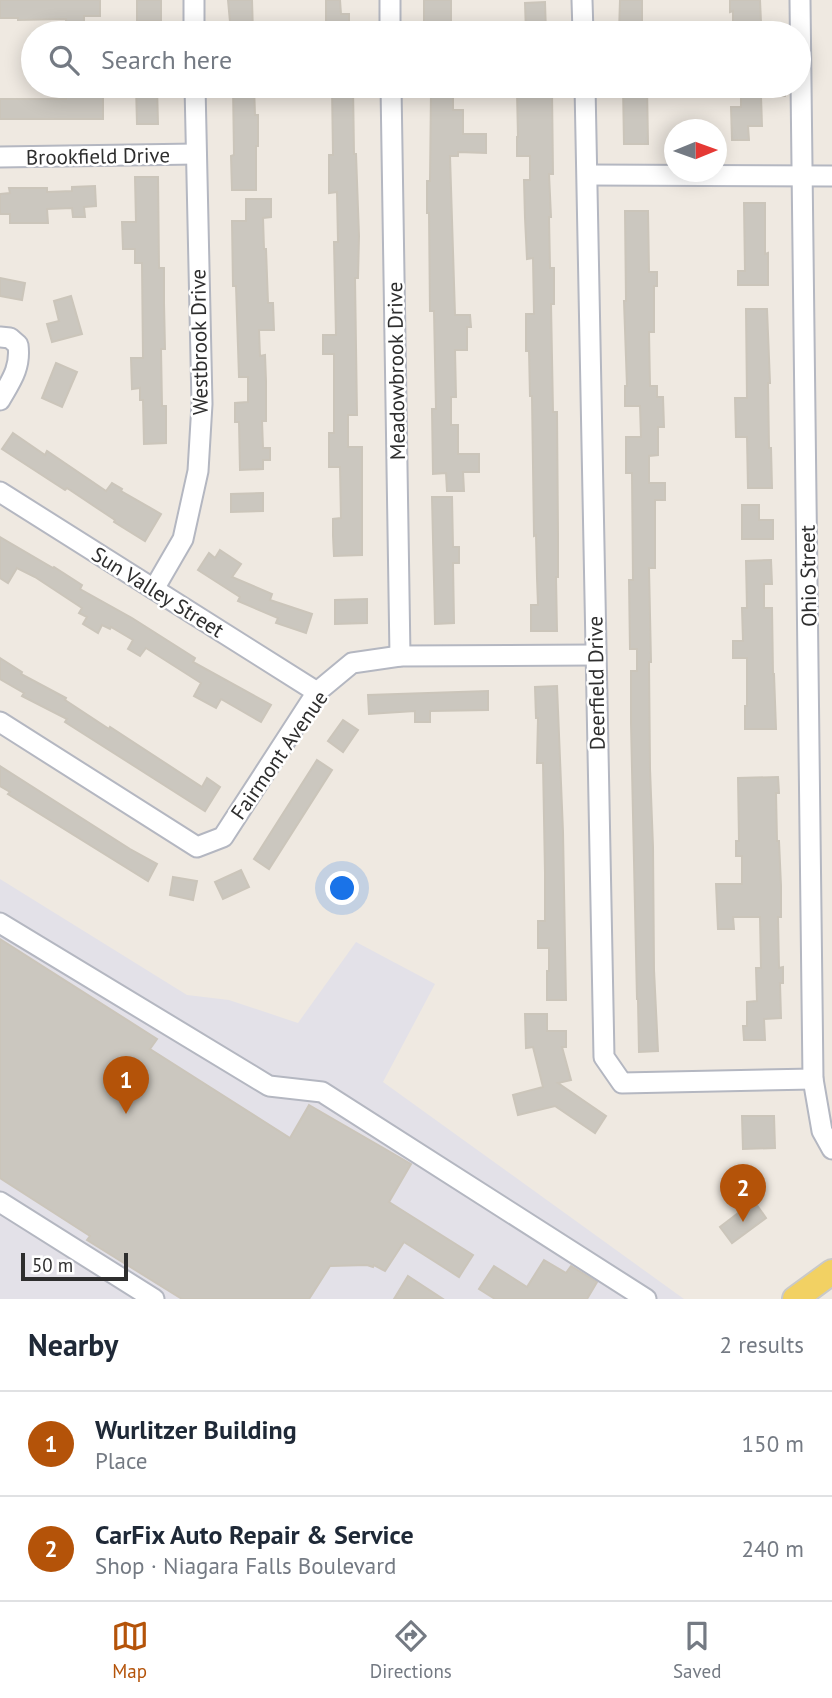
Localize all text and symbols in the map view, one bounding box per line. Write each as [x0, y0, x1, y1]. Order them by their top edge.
search box [21, 21, 811, 98]
icon: search [45, 41, 83, 79]
text: Search here [101, 43, 232, 76]
north arrow [664, 119, 727, 182]
street label: Brookfield Drive [26, 141, 170, 171]
street label: Westbrook Drive [184, 269, 214, 415]
street label: Meadowbrook Drive [381, 282, 411, 460]
street label: Ohio Street [794, 525, 822, 627]
street label: Sun Valley Street [87, 541, 229, 643]
street label: Deerfield Drive [581, 616, 611, 750]
street label: Fairmont Avenue [224, 685, 334, 825]
your location [325, 871, 359, 905]
pin: 1 [103, 1056, 149, 1114]
pin: 2 [720, 1164, 766, 1222]
scale bar [21, 1250, 128, 1282]
text: 50 m [32, 1253, 73, 1277]
text: Nearby [28, 1325, 118, 1364]
text: 2 results [720, 1330, 804, 1359]
text: Wurlitzer Building [95, 1413, 297, 1446]
text: 1 [44, 1429, 58, 1458]
text: 150 m [742, 1429, 804, 1458]
text: Place [95, 1446, 148, 1475]
text: CarFix Auto Repair & Service [95, 1518, 414, 1551]
text: 2 [44, 1534, 58, 1563]
text: 240 m [742, 1534, 804, 1563]
text: Shop · Niagara Falls Boulevard [95, 1551, 396, 1580]
tab: Map [111, 1617, 149, 1683]
tab: Directions [370, 1617, 452, 1683]
tab: Saved [673, 1617, 721, 1683]

